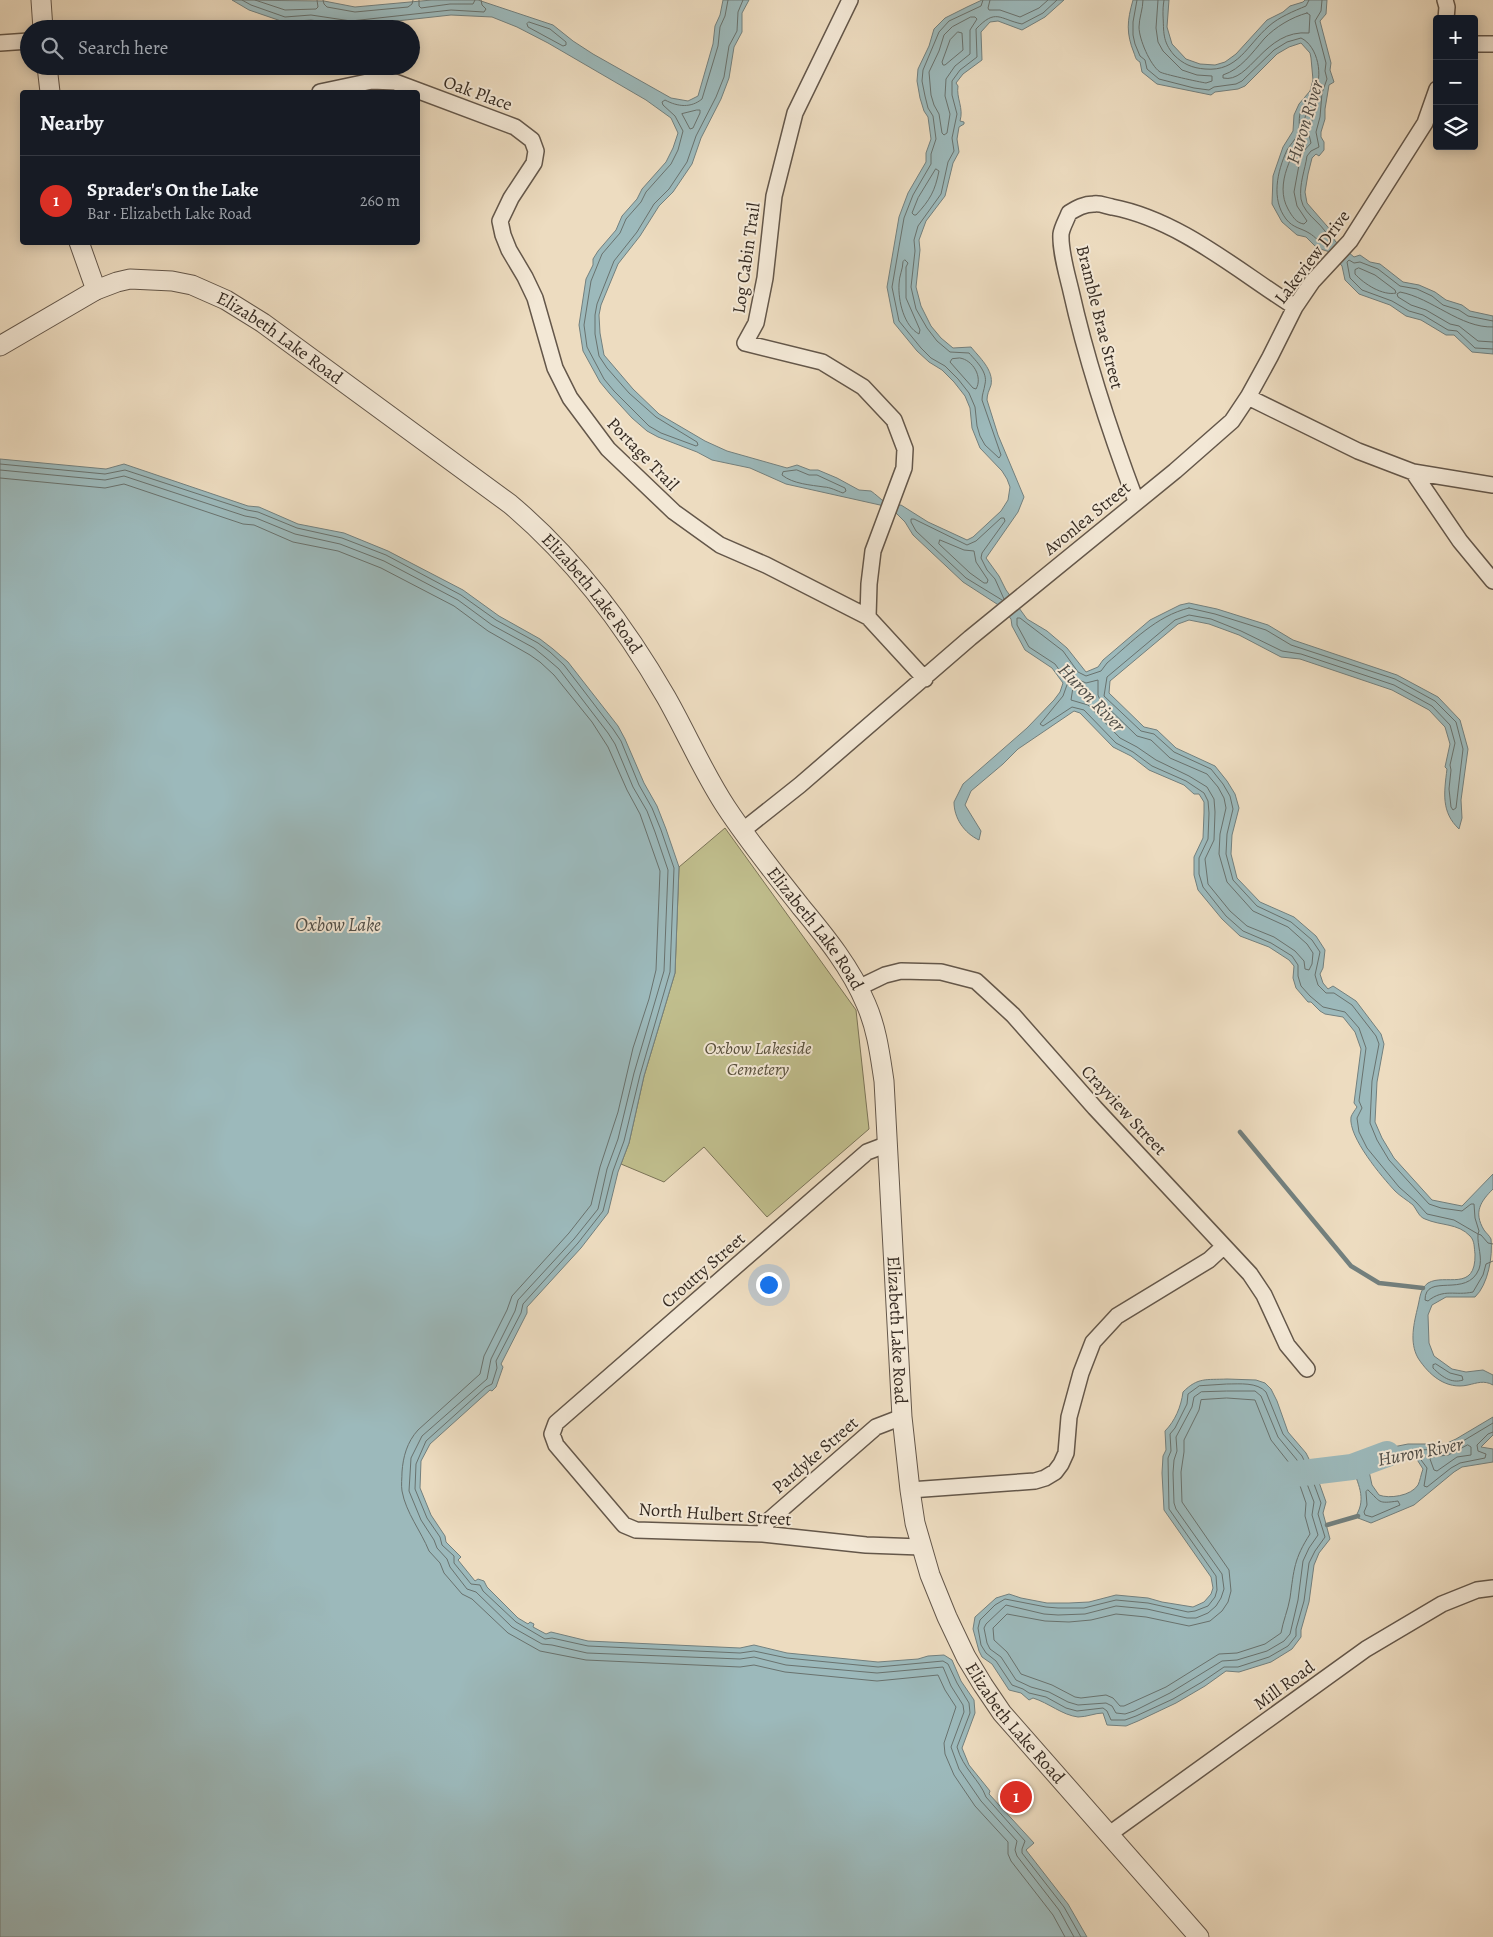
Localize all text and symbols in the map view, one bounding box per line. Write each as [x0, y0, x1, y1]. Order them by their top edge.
map controls [1433, 15, 1478, 150]
button: + [1433, 15, 1478, 60]
search box [20, 20, 420, 75]
icon: search [38, 34, 66, 62]
text: Search here [78, 35, 168, 61]
button: − [1433, 60, 1478, 105]
street label: Oak Place [440, 69, 516, 117]
water label: Huron River [1280, 76, 1330, 167]
button: layers [1433, 105, 1478, 150]
text: Nearby [40, 109, 103, 137]
text: Sprader's On the Lake [87, 177, 259, 203]
text: 1 [53, 190, 59, 212]
text: 260 m [360, 190, 400, 212]
street label: Log Cabin Trail [726, 200, 766, 315]
text: Bar · Elizabeth Lake Road [87, 203, 251, 225]
street label: Lakeview Drive [1269, 205, 1355, 309]
street label: Bramble Brae Street [1071, 243, 1129, 391]
street label: Elizabeth Lake Road [213, 285, 348, 390]
street label: Portage Trail [602, 412, 685, 497]
street label: Avonlea Street [1038, 475, 1136, 561]
street label: Elizabeth Lake Road [536, 528, 648, 658]
water label: Huron River [1052, 658, 1132, 739]
street label: Elizabeth Lake Road [762, 862, 870, 994]
water label: Oxbow Lake [295, 912, 381, 938]
park label: Oxbow Lakeside Cemetery [705, 1036, 812, 1081]
street label: Crayview Street [1076, 1060, 1172, 1160]
street label: Croutty Street [656, 1227, 750, 1313]
street label: Elizabeth Lake Road [881, 1255, 913, 1405]
your location [756, 1272, 782, 1298]
street label: Pardyke Street [767, 1411, 863, 1499]
water label: Huron River [1375, 1431, 1466, 1473]
street label: North Hulbert Street [638, 1497, 792, 1531]
street label: Mill Road [1249, 1655, 1320, 1715]
street label: Elizabeth Lake Road [960, 1658, 1071, 1789]
pin: 1 [1000, 1778, 1032, 1816]

